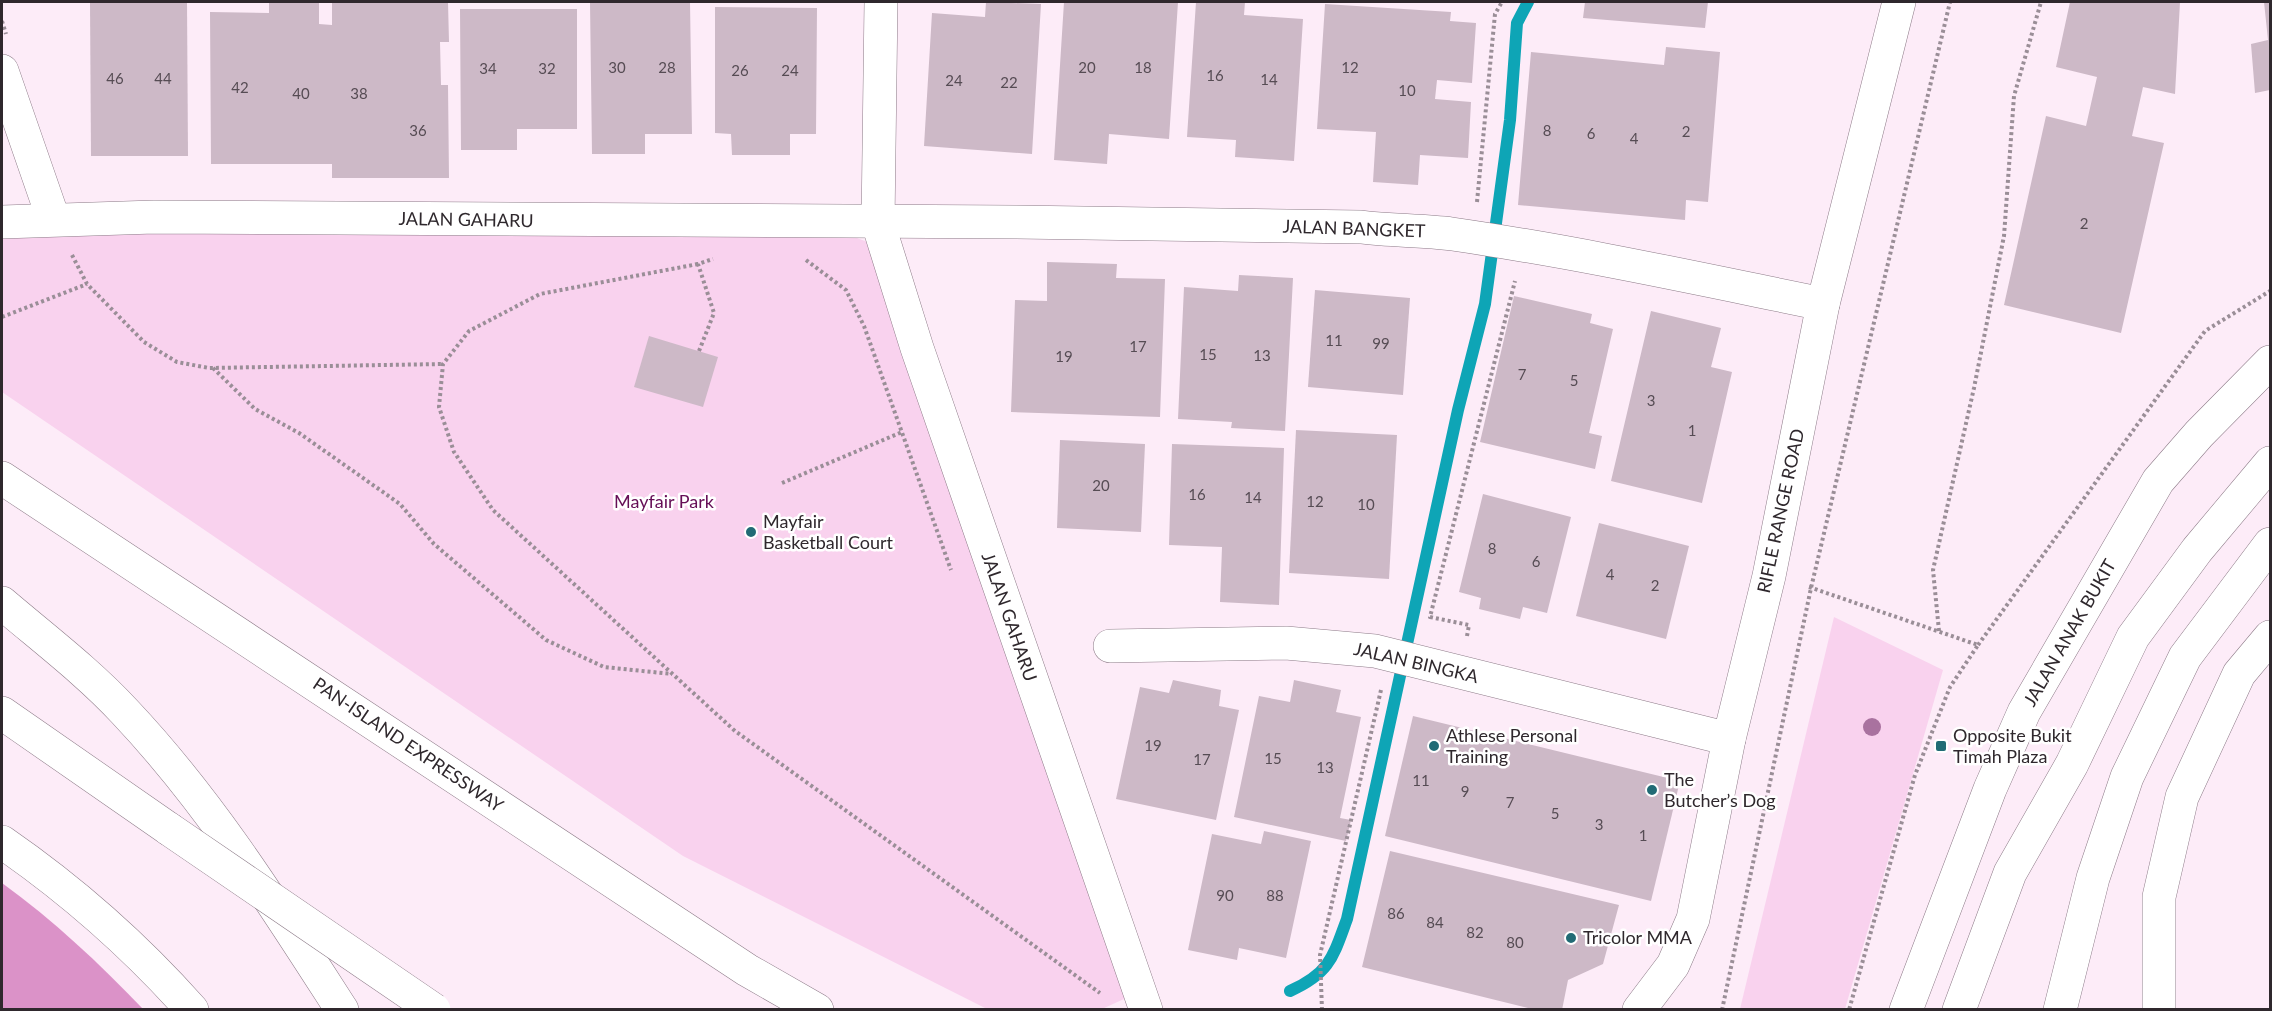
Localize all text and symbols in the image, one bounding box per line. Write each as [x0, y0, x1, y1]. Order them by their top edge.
house number: 30 [608, 58, 626, 76]
house number: 28 [658, 58, 676, 76]
house number: 20 [1078, 58, 1096, 76]
house number: 18 [1134, 58, 1152, 76]
house number: 12 [1341, 58, 1359, 76]
house number: 34 [479, 59, 497, 77]
house number: 32 [538, 59, 556, 77]
house number: 26 [731, 61, 749, 79]
house number: 24 [781, 61, 799, 79]
house number: 16 [1206, 66, 1224, 84]
house number: 46 [106, 69, 124, 87]
house number: 44 [154, 69, 172, 87]
house number: 14 [1260, 70, 1278, 88]
house number: 24 [945, 71, 963, 89]
house number: 22 [1000, 73, 1018, 91]
house number: 42 [231, 78, 249, 96]
house number: 10 [1398, 81, 1416, 99]
house number: 40 [292, 84, 310, 102]
house number: 38 [350, 84, 368, 102]
house number: 36 [409, 121, 427, 139]
house number: 8 [1543, 121, 1551, 139]
house number: 2 [1682, 122, 1690, 140]
house number: 6 [1587, 124, 1596, 142]
house number: 4 [1630, 129, 1639, 147]
street label: JALAN GAHARU [398, 207, 534, 231]
house number: 2 [2080, 214, 2088, 232]
street label: JALAN BANGKET [1282, 215, 1426, 242]
house number: 11 [1325, 331, 1343, 349]
house number: 99 [1372, 334, 1390, 352]
house number: 17 [1129, 337, 1147, 355]
house number: 15 [1199, 345, 1217, 363]
house number: 13 [1253, 346, 1271, 364]
house number: 19 [1055, 347, 1073, 365]
house number: 7 [1518, 365, 1527, 383]
house number: 5 [1570, 371, 1578, 389]
house number: 3 [1647, 391, 1655, 409]
house number: 1 [1688, 421, 1696, 439]
street label: RIFLE RANGE ROAD [1752, 427, 1808, 595]
house number: 20 [1092, 476, 1110, 494]
house number: 16 [1188, 485, 1206, 503]
house number: 14 [1244, 488, 1262, 506]
park label: Mayfair Park [614, 490, 715, 512]
house number: 12 [1306, 492, 1324, 510]
house number: 10 [1357, 495, 1375, 513]
place label: Mayfair Basketball Court [763, 510, 894, 553]
marker: Mayfair Basketball Court [744, 525, 758, 539]
house number: 8 [1488, 539, 1496, 557]
street label: JALAN GAHARU [978, 549, 1042, 684]
house number: 6 [1532, 552, 1541, 570]
street label: JALAN ANAK BUKIT [2018, 555, 2120, 710]
house number: 4 [1606, 565, 1615, 583]
house number: 2 [1651, 576, 1659, 594]
street label: JALAN BINGKA [1352, 637, 1481, 687]
street label: PAN-ISLAND EXPRESSWAY [309, 672, 509, 817]
place label: Athlese Personal Training [1446, 724, 1577, 767]
place label: Opposite Bukit Timah Plaza [1953, 724, 2072, 767]
house number: 19 [1144, 736, 1162, 754]
marker: Athlese Personal Training [1427, 739, 1441, 753]
marker: Opposite Bukit Timah Plaza [1934, 739, 1948, 753]
house number: 15 [1264, 749, 1282, 767]
house number: 17 [1193, 750, 1211, 768]
house number: 13 [1316, 758, 1334, 776]
place label: The Butcher’s Dog [1664, 768, 1776, 811]
house number: 11 [1412, 771, 1430, 789]
house number: 9 [1461, 782, 1469, 800]
marker: The Butcher’s Dog [1645, 783, 1659, 797]
house number: 7 [1506, 793, 1515, 811]
house number: 5 [1551, 804, 1559, 822]
house number: 3 [1595, 815, 1603, 833]
house number: 1 [1639, 826, 1647, 844]
house number: 90 [1216, 886, 1234, 904]
house number: 88 [1266, 886, 1284, 904]
house number: 86 [1387, 904, 1405, 922]
house number: 84 [1426, 913, 1444, 931]
house number: 82 [1466, 923, 1484, 941]
place label: Tricolor MMA [1583, 926, 1693, 948]
marker: Tricolor MMA [1564, 931, 1578, 945]
house number: 80 [1506, 933, 1524, 951]

